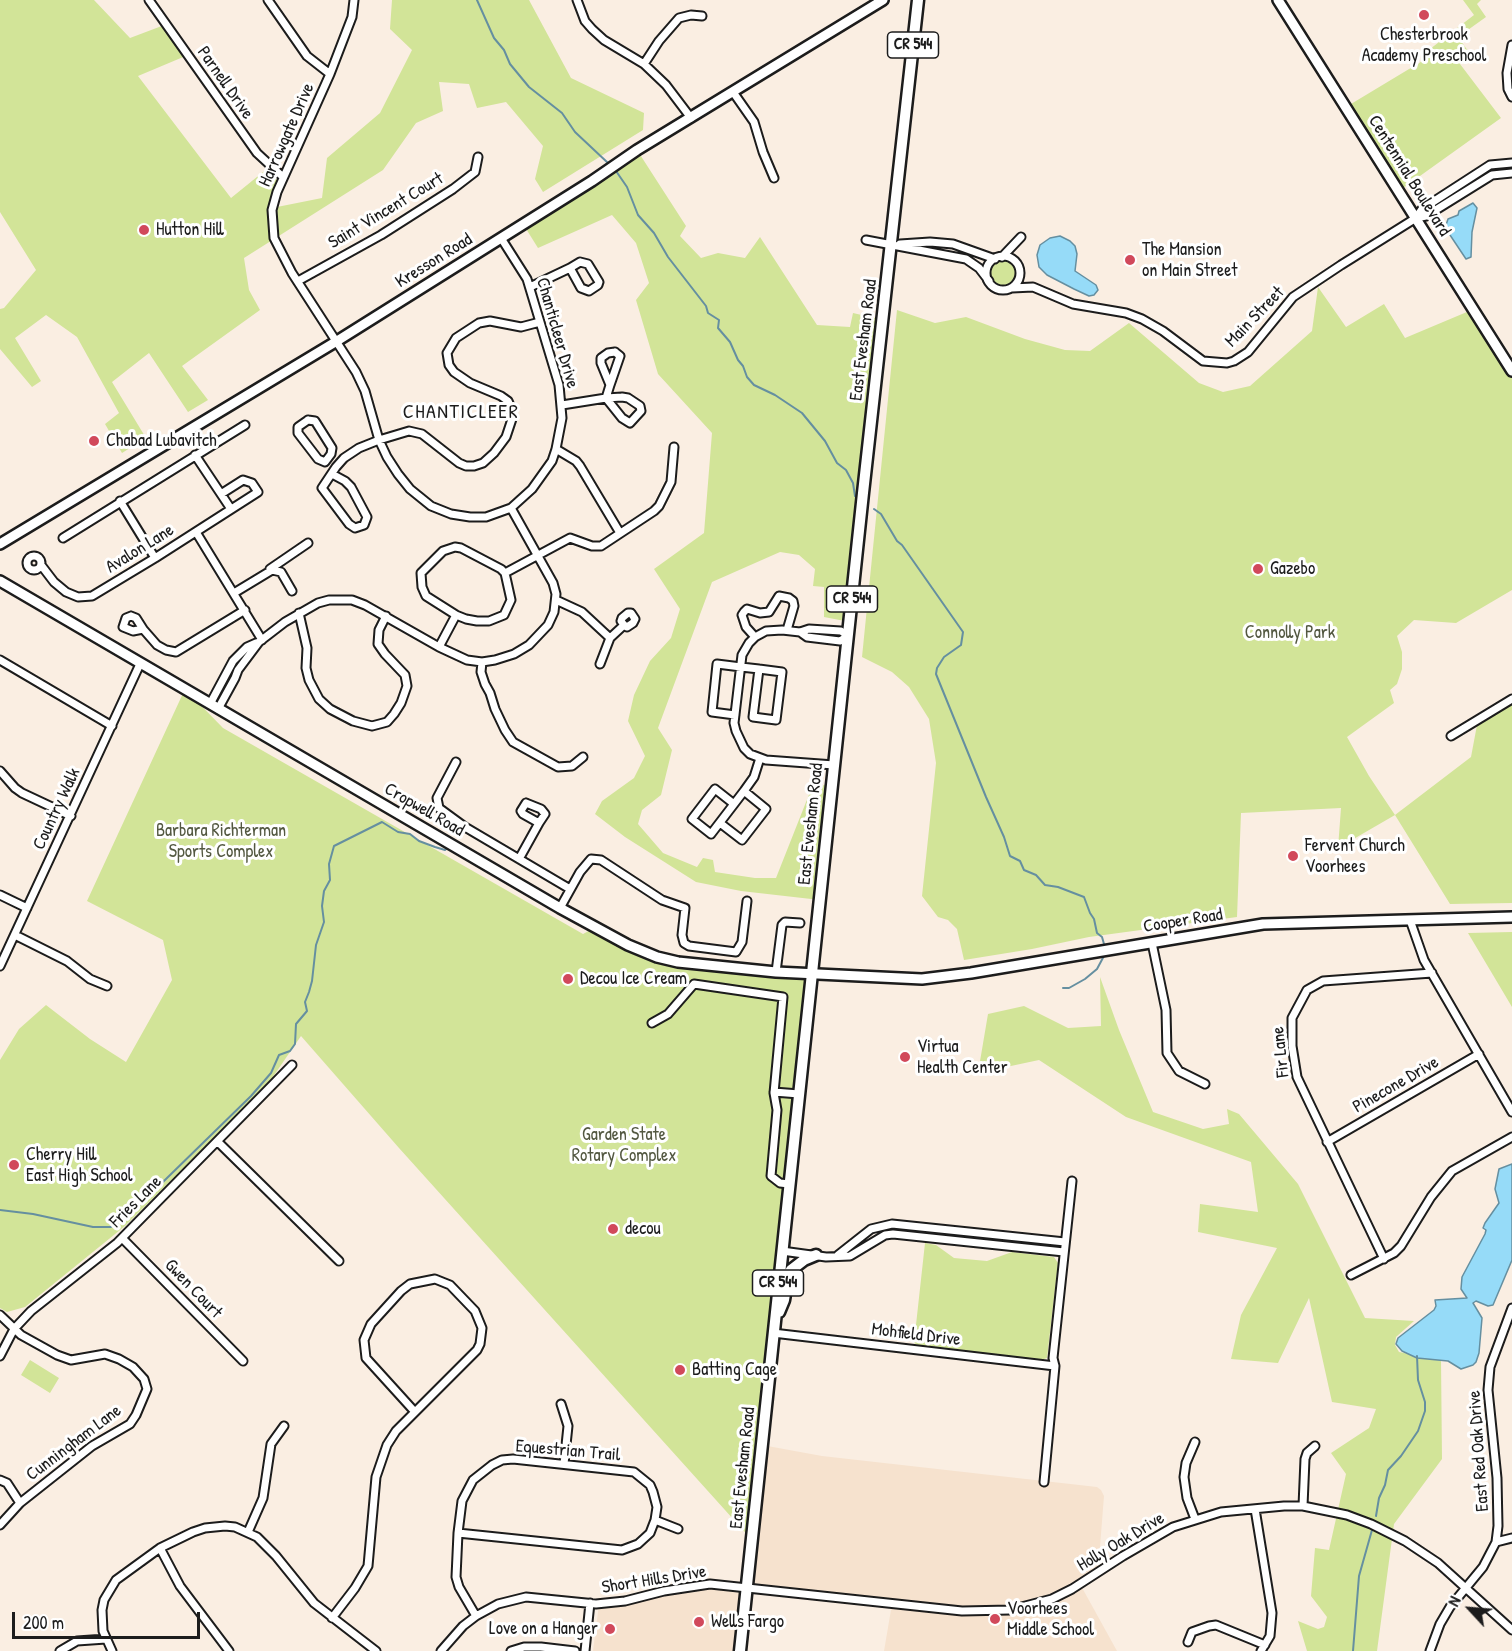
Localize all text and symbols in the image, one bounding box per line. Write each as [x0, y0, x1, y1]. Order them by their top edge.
marker: Chesterbrook Academy Preschool [1417, 8, 1431, 22]
place label: Chesterbrook Academy Preschool [1362, 24, 1486, 66]
road number: CR 544 [888, 32, 938, 58]
street label: Parnell Drive [192, 43, 258, 123]
street label: Harrowgate Drive [254, 80, 320, 190]
street label: Centennial Boulevard [1363, 112, 1455, 240]
street label: Saint Vincent Court [325, 168, 447, 254]
place label: Hutton Hill [156, 219, 224, 241]
marker: Hutton Hill [137, 223, 151, 237]
street label: Kresson Road [392, 229, 476, 293]
place label: The Mansion on Main Street [1142, 239, 1238, 282]
marker: The Mansion on Main Street [1123, 253, 1137, 267]
street label: Chanticleer Drive [531, 275, 583, 391]
street label: East Evesham Road [846, 278, 882, 402]
street label: Main Street [1221, 282, 1289, 352]
district label: CHANTICLEER [403, 401, 519, 425]
place label: Chabad Lubavitch [106, 430, 216, 452]
marker: Chabad Lubavitch [87, 434, 101, 448]
street label: Avalon Lane [102, 520, 178, 578]
place label: Gazebo [1270, 558, 1315, 580]
marker: Gazebo [1251, 562, 1265, 576]
road number: CR 544 [826, 586, 878, 612]
park label: Connolly Park [1245, 622, 1335, 644]
street label: East Evesham Road [794, 762, 828, 886]
street label: Country Walk [29, 765, 85, 853]
street label: Cropwell Road [380, 778, 468, 842]
park label: Barbara Richterman Sports Complex [156, 820, 286, 862]
place label: Fervent Church Voorhees [1305, 835, 1405, 878]
marker: Fervent Church Voorhees [1286, 849, 1300, 863]
street label: Cooper Road [1142, 904, 1224, 938]
place label: Decou Ice Cream [580, 968, 687, 990]
marker: Decou Ice Cream [561, 972, 575, 986]
street label: Fir Lane [1268, 1026, 1294, 1078]
place label: Virtua Health Center [917, 1036, 1008, 1078]
marker: Virtua Health Center [898, 1050, 912, 1064]
street label: Pinecone Drive [1349, 1052, 1443, 1118]
park label: Garden State Rotary Complex [572, 1124, 676, 1166]
place label: Cherry Hill East High School [26, 1144, 133, 1186]
marker: Cherry Hill East High School [7, 1158, 21, 1172]
street label: Fries Lane [105, 1171, 167, 1233]
place label: decou [625, 1218, 661, 1240]
marker: decou [606, 1222, 620, 1236]
street label: Gwen Court [160, 1255, 226, 1323]
road number: CR 544 [752, 1270, 804, 1296]
street label: Mohfield Drive [870, 1319, 962, 1351]
place label: Batting Cage [692, 1359, 777, 1381]
marker: Batting Cage [673, 1363, 687, 1377]
street label: East Red Oak Drive [1464, 1390, 1494, 1512]
street label: Cunningham Lane [22, 1400, 126, 1486]
street label: East Evesham Road [726, 1406, 760, 1530]
street label: Equestrian Trail [515, 1436, 621, 1466]
street label: Holly Oak Drive [1074, 1508, 1168, 1576]
street label: Short Hills Drive [600, 1561, 708, 1599]
north arrow [1440, 1579, 1500, 1639]
text: N [1442, 1592, 1466, 1610]
place label: Voorhees Middle School [1007, 1598, 1094, 1640]
scale bar [15, 1600, 202, 1638]
text: 200 m [23, 1610, 64, 1635]
place label: Wells Fargo [711, 1611, 784, 1633]
marker: Voorhees Middle School [988, 1612, 1002, 1626]
marker: Wells Fargo [692, 1615, 706, 1629]
place label: Love on a Hanger [489, 1618, 598, 1640]
marker: Love on a Hanger [603, 1622, 617, 1636]

